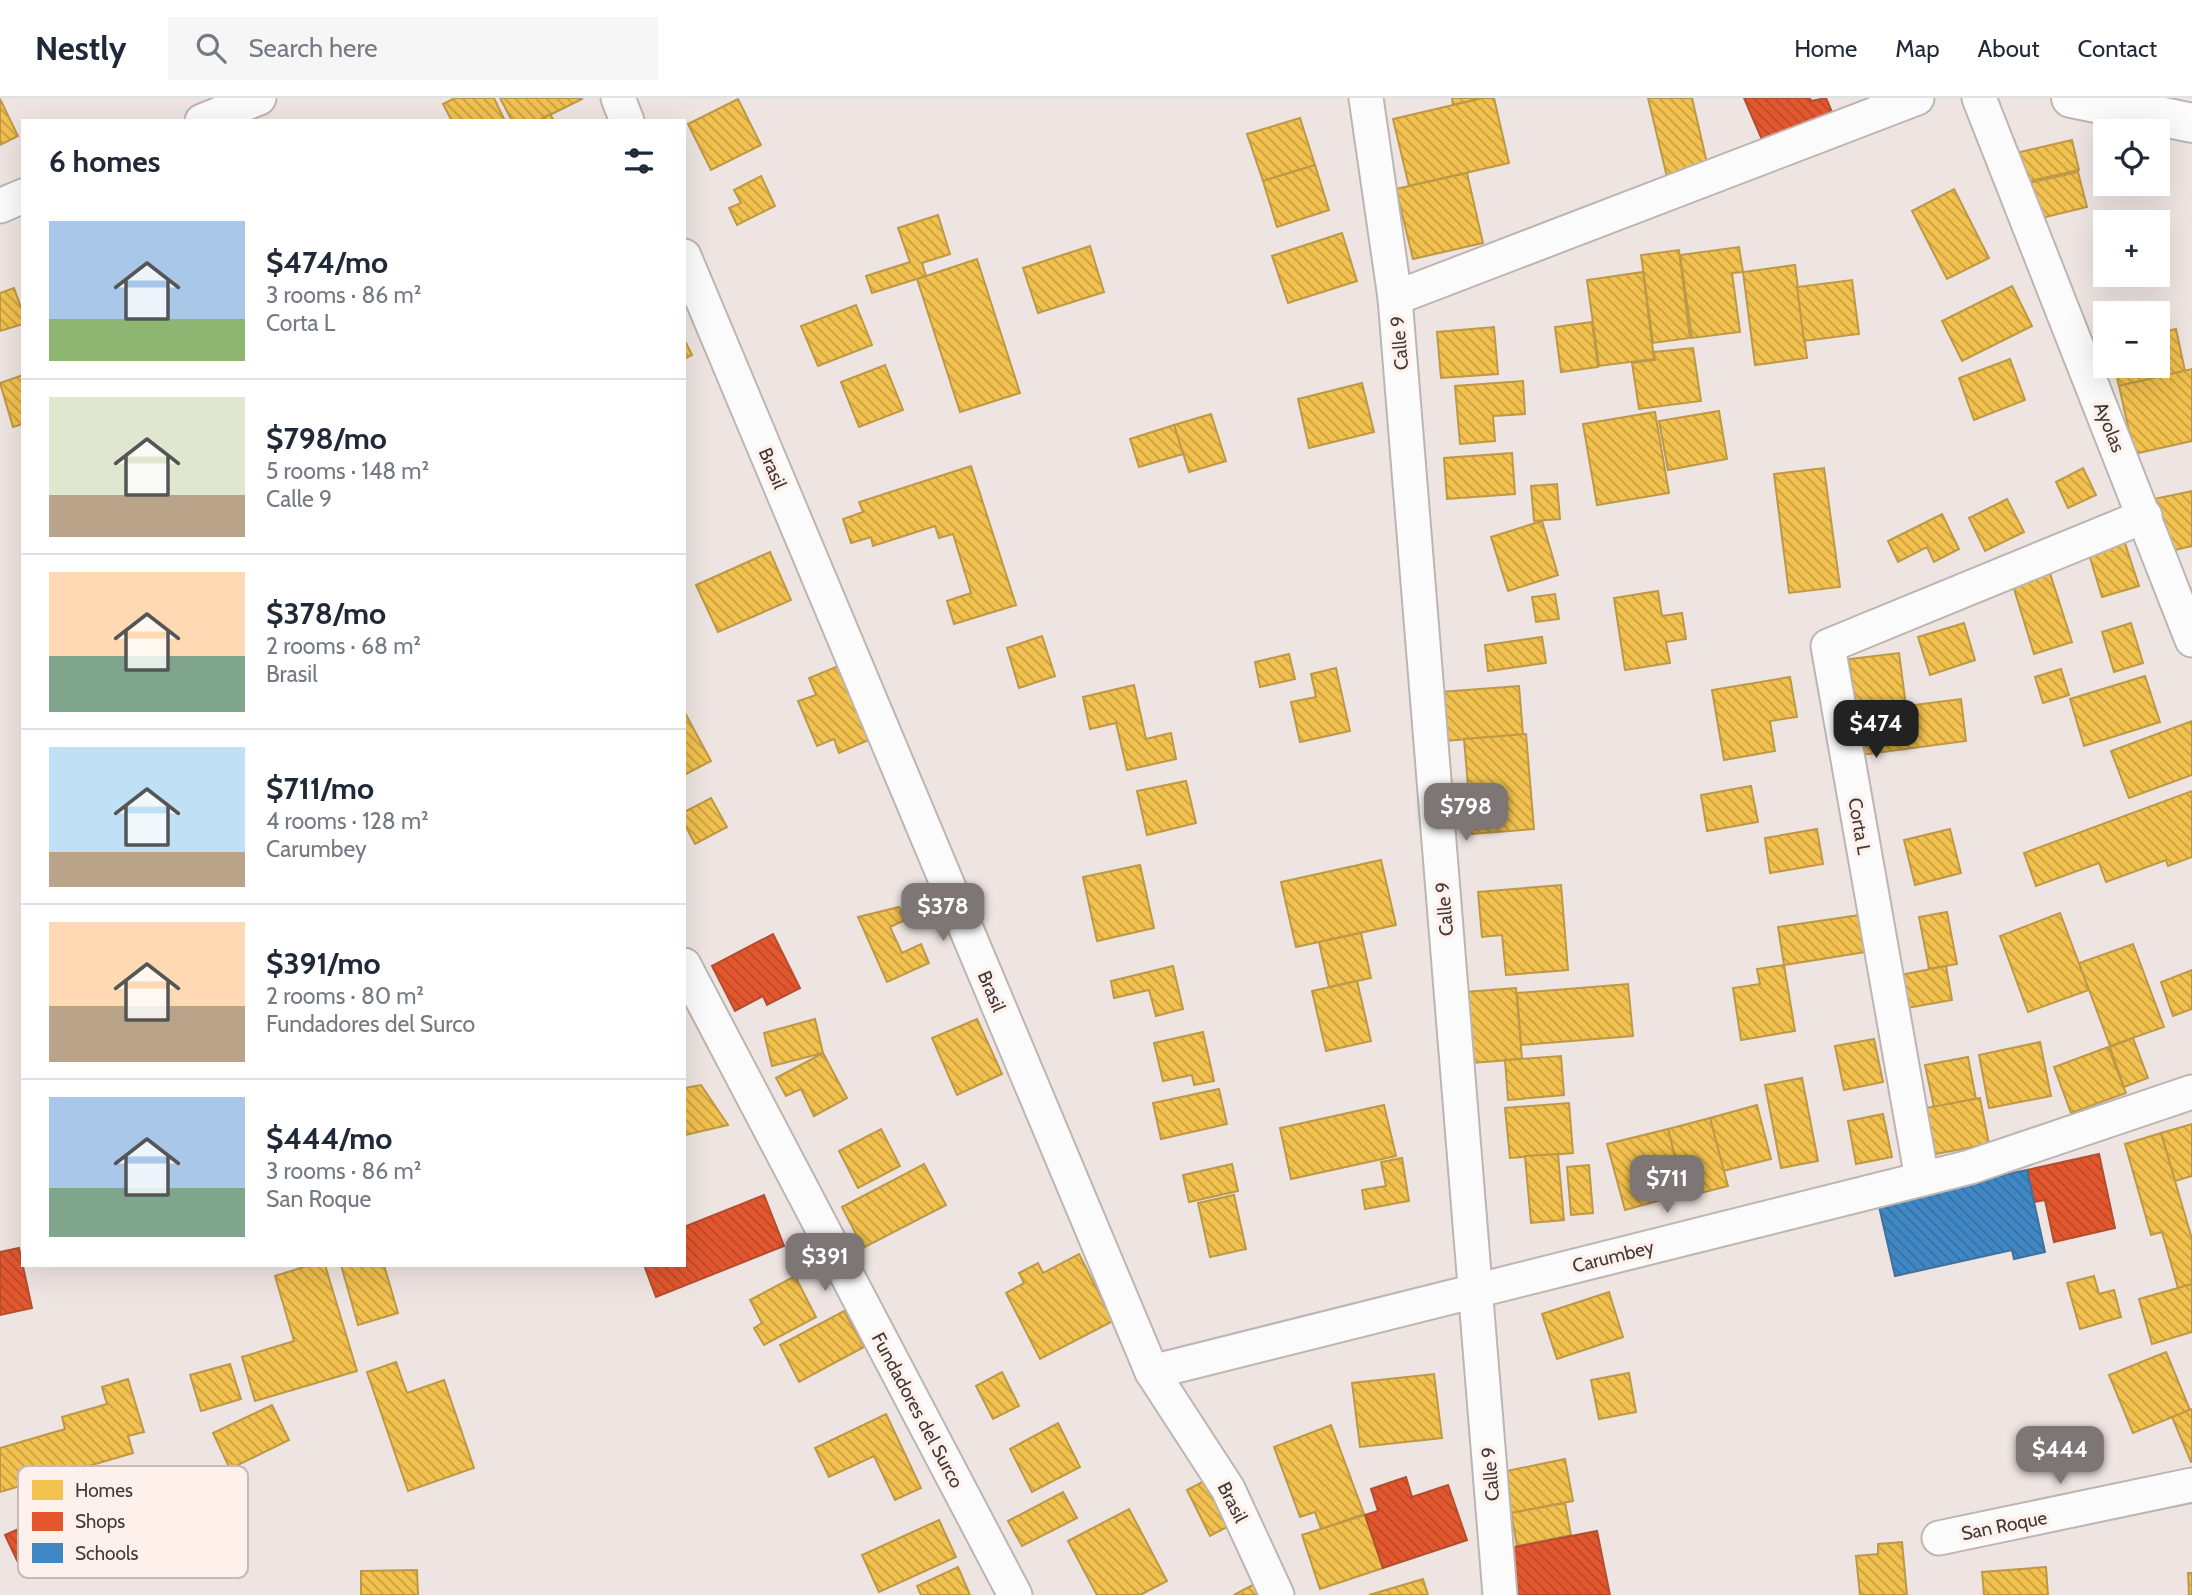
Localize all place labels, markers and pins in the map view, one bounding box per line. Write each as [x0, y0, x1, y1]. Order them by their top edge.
pin: $474 [1835, 700, 1917, 760]
pin: $798 [1425, 784, 1507, 843]
pin: $378 [902, 884, 984, 943]
pin: $711 [1626, 1156, 1708, 1215]
pin: $391 [784, 1234, 866, 1293]
pin: $444 [2019, 1426, 2101, 1486]

